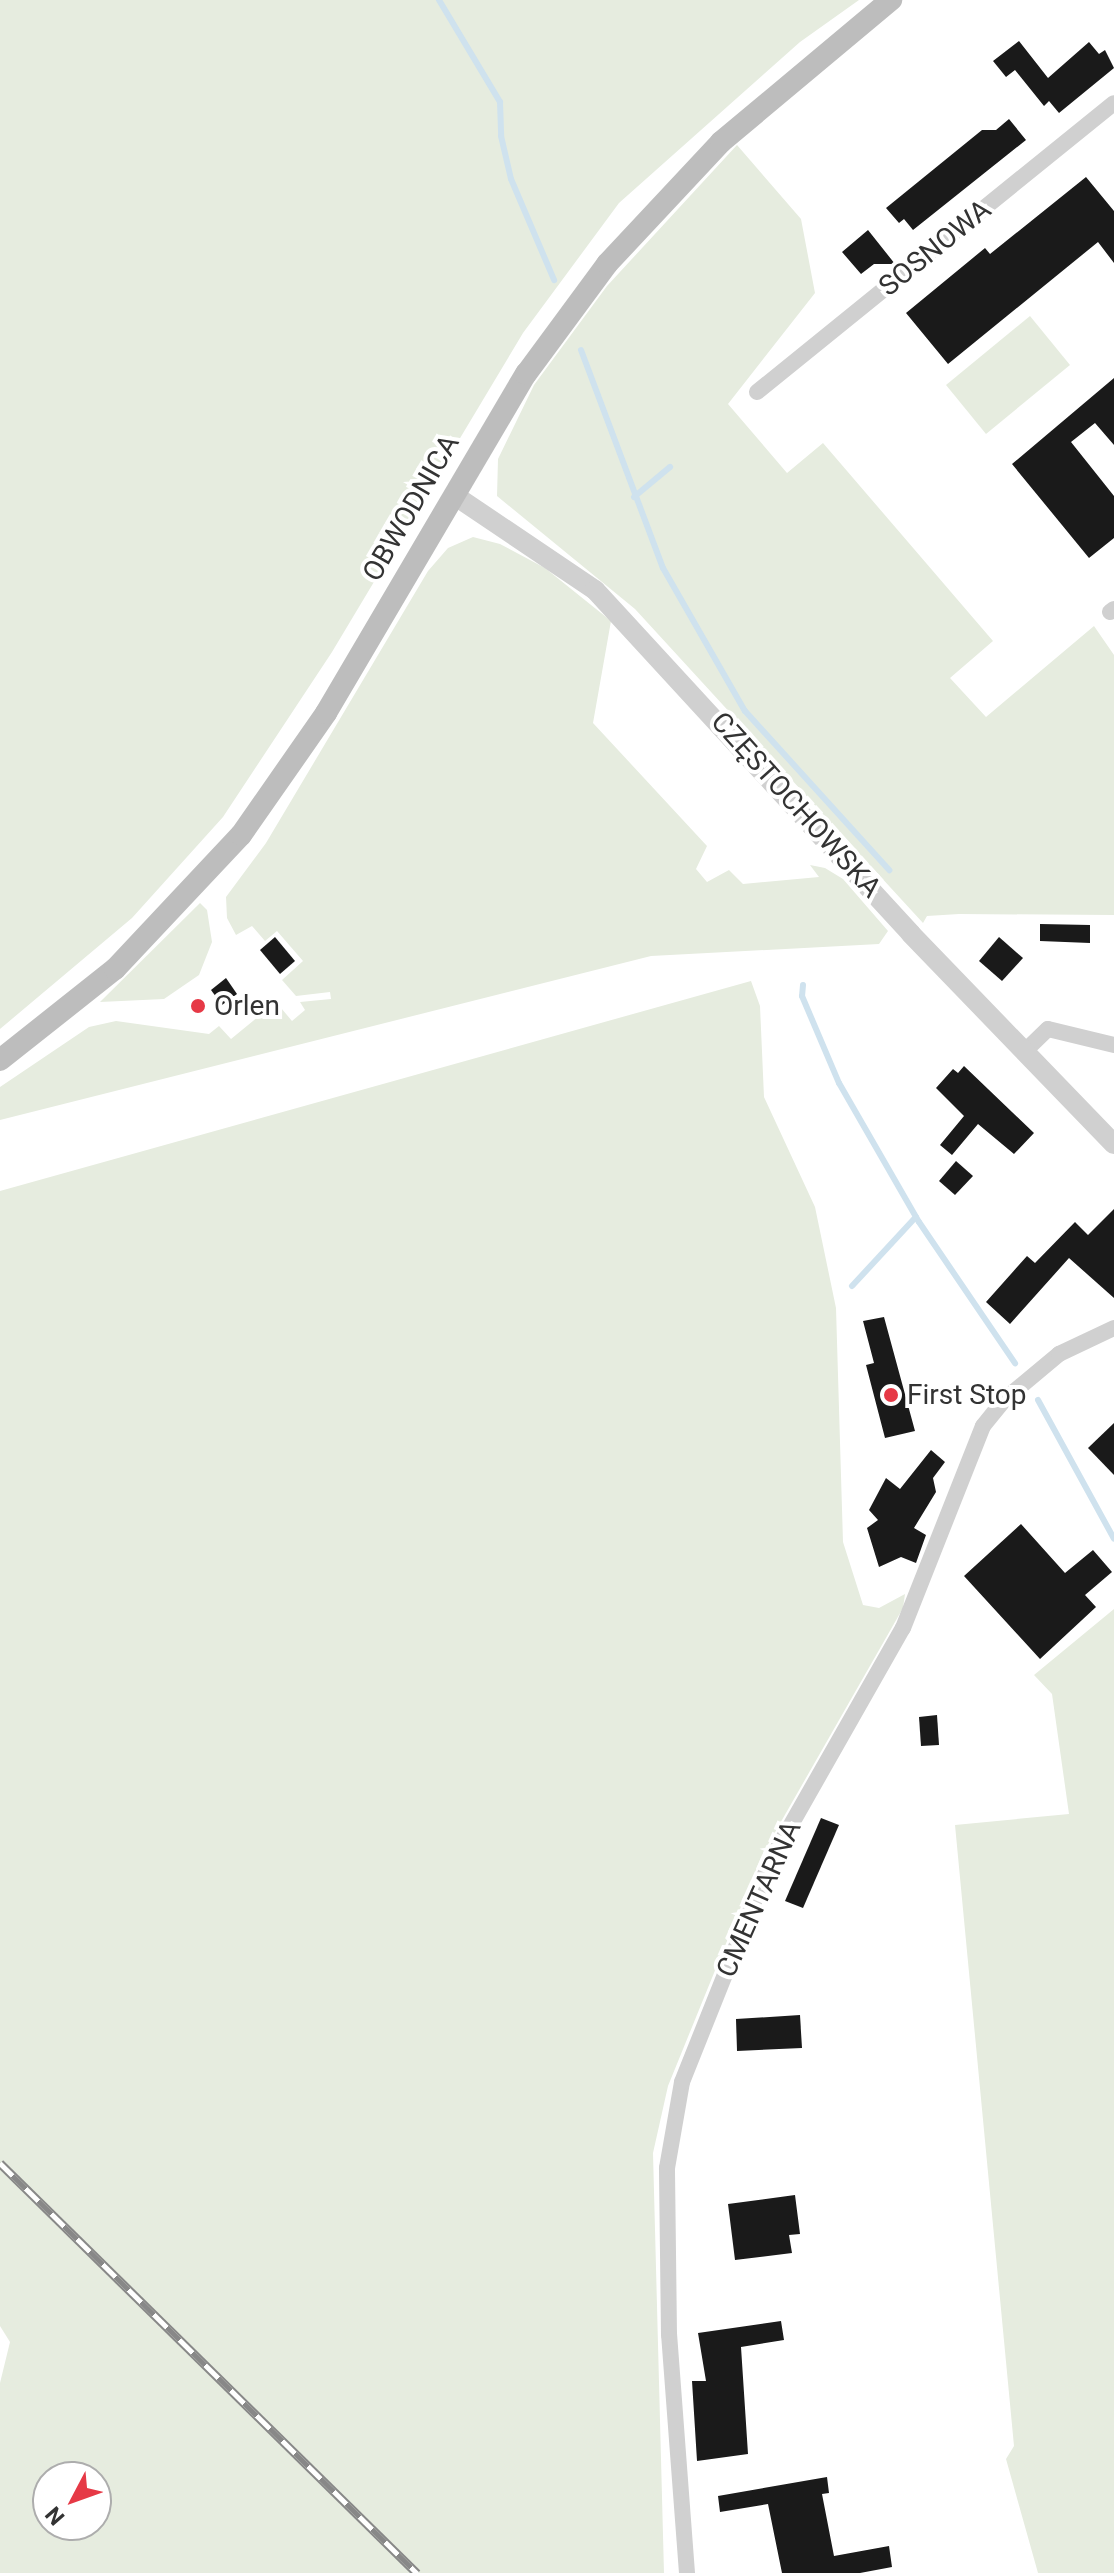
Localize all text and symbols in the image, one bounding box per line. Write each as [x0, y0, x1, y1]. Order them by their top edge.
street label: SOSNOWA [872, 193, 998, 303]
street label: OBWODNICA [356, 429, 466, 587]
street label: CZĘSTOCHOWSKA [704, 705, 888, 905]
place label: Orlen [214, 989, 280, 1023]
marker: Orlen [189, 997, 207, 1015]
place label: First Stop [907, 1378, 1027, 1412]
marker: First Stop [882, 1386, 900, 1404]
street label: CMENTARNA [710, 1816, 808, 1982]
north arrow [32, 2461, 112, 2541]
text: N [40, 2502, 70, 2530]

